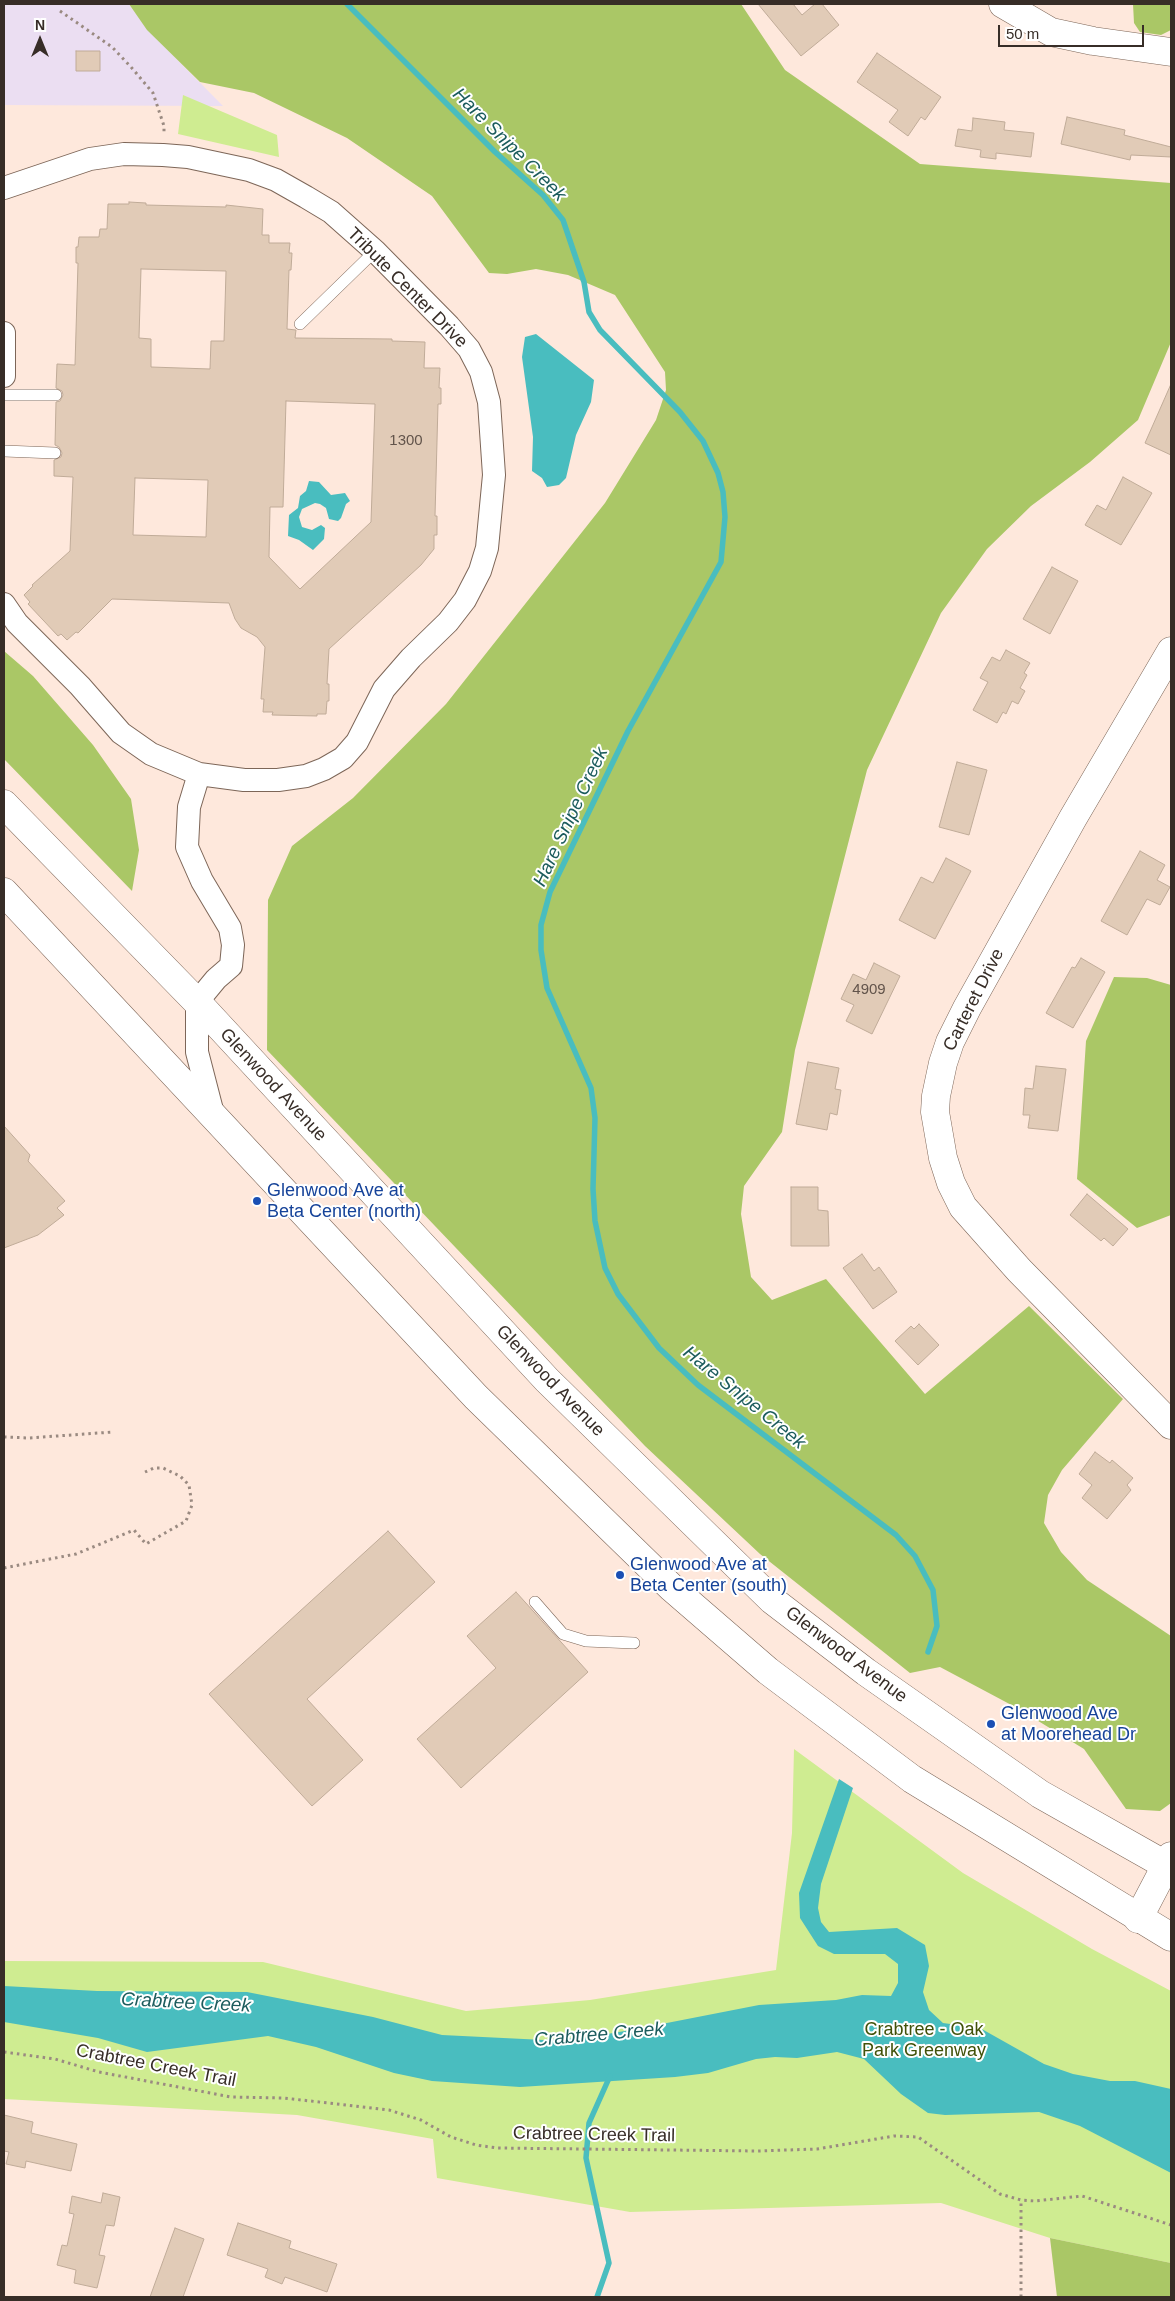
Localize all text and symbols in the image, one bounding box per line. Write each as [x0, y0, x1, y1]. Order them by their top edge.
north arrow [15, 15, 65, 65]
scale bar [1000, 15, 1146, 47]
text: N [35, 17, 45, 33]
text: 50 m [1006, 25, 1039, 42]
water label: Hare Snipe Creek [448, 84, 570, 206]
street label: Tribute Center Drive [342, 223, 472, 353]
house number: 1300 [389, 432, 423, 450]
water label: Hare Snipe Creek [529, 744, 613, 890]
street label: Carteret Drive [939, 945, 1009, 1055]
house number: 4909 [852, 981, 886, 999]
street label: Glenwood Avenue [215, 1024, 331, 1146]
place label: Glenwood Ave at Beta Center (north) [267, 1180, 421, 1222]
marker: Glenwood Ave at Beta Center (north) [251, 1195, 263, 1207]
street label: Glenwood Avenue [491, 1321, 609, 1441]
water label: Hare Snipe Creek [678, 1342, 810, 1454]
place label: Glenwood Ave at Beta Center (south) [630, 1554, 787, 1596]
marker: Glenwood Ave at Beta Center (south) [614, 1569, 626, 1581]
street label: Glenwood Avenue [781, 1602, 911, 1708]
place label: Glenwood Ave at Moorehead Dr [1001, 1703, 1136, 1746]
marker: Glenwood Ave at Moorehead Dr [985, 1718, 997, 1730]
water label: Crabtree Creek [121, 1988, 251, 2018]
water label: Crabtree Creek [533, 2018, 665, 2052]
park label: Crabtree - Oak Park Greenway [862, 2019, 986, 2062]
street label: Crabtree Creek Trail [74, 2040, 238, 2092]
street label: Crabtree Creek Trail [513, 2123, 675, 2147]

